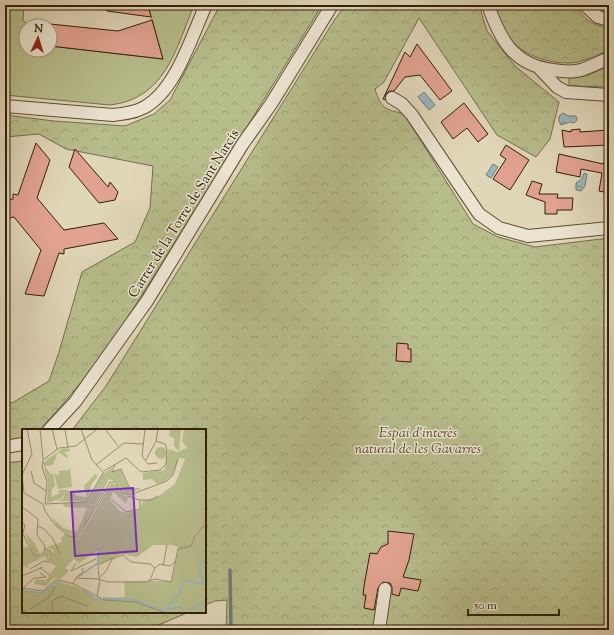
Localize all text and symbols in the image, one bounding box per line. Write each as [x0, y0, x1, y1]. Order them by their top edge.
north arrow [18, 18, 58, 58]
text: N [33, 21, 44, 37]
street label: Carrer de la Torre de Sant Narcís [124, 126, 245, 302]
park label: Espai d'interès natural de les Gavarres [355, 424, 482, 460]
inset map [22, 429, 206, 613]
scale bar [468, 591, 559, 617]
text: 50 m [473, 597, 497, 615]

